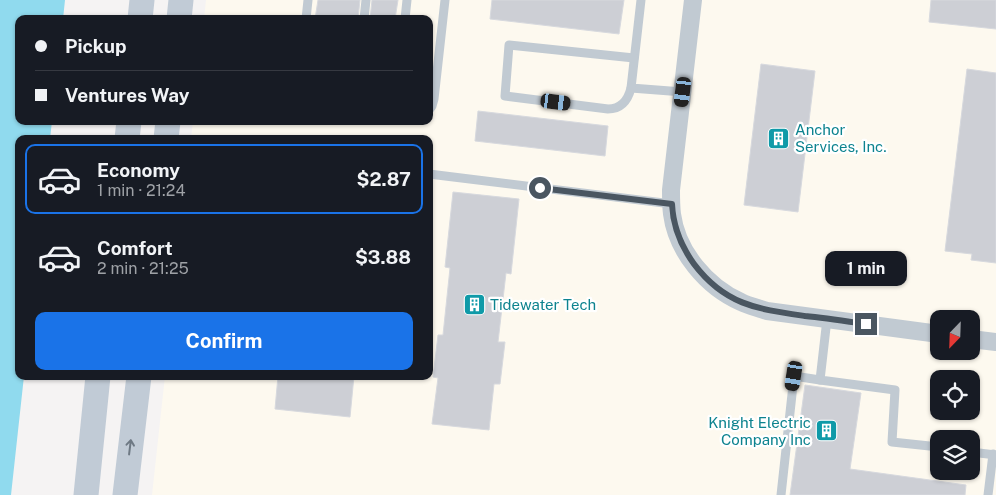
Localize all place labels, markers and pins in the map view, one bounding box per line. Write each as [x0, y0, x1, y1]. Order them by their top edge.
place label: Anchor Services, Inc. [795, 121, 887, 155]
building icon: Anchor Services, Inc. [767, 126, 791, 150]
building icon: Tidewater Tech [462, 292, 486, 316]
place label: Tidewater Tech [490, 296, 596, 313]
place label: Knight Electric Company Inc [708, 414, 811, 448]
building icon: Knight Electric Company Inc [815, 419, 839, 443]

